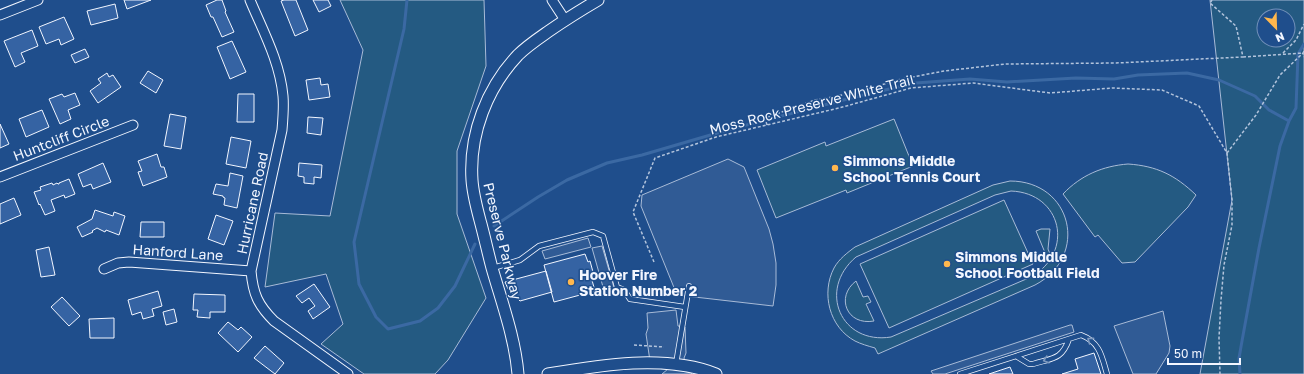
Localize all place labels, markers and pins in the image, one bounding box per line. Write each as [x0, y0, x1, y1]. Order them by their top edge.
place label: Simmons Middle School Tennis Court [843, 152, 981, 185]
marker: Simmons Middle School Tennis Court [830, 163, 840, 173]
place label: Simmons Middle School Football Field [955, 248, 1100, 281]
marker: Simmons Middle School Football Field [942, 259, 952, 269]
place label: Hoover Fire Station Number 2 [579, 266, 698, 299]
marker: Hoover Fire Station Number 2 [566, 277, 576, 287]

